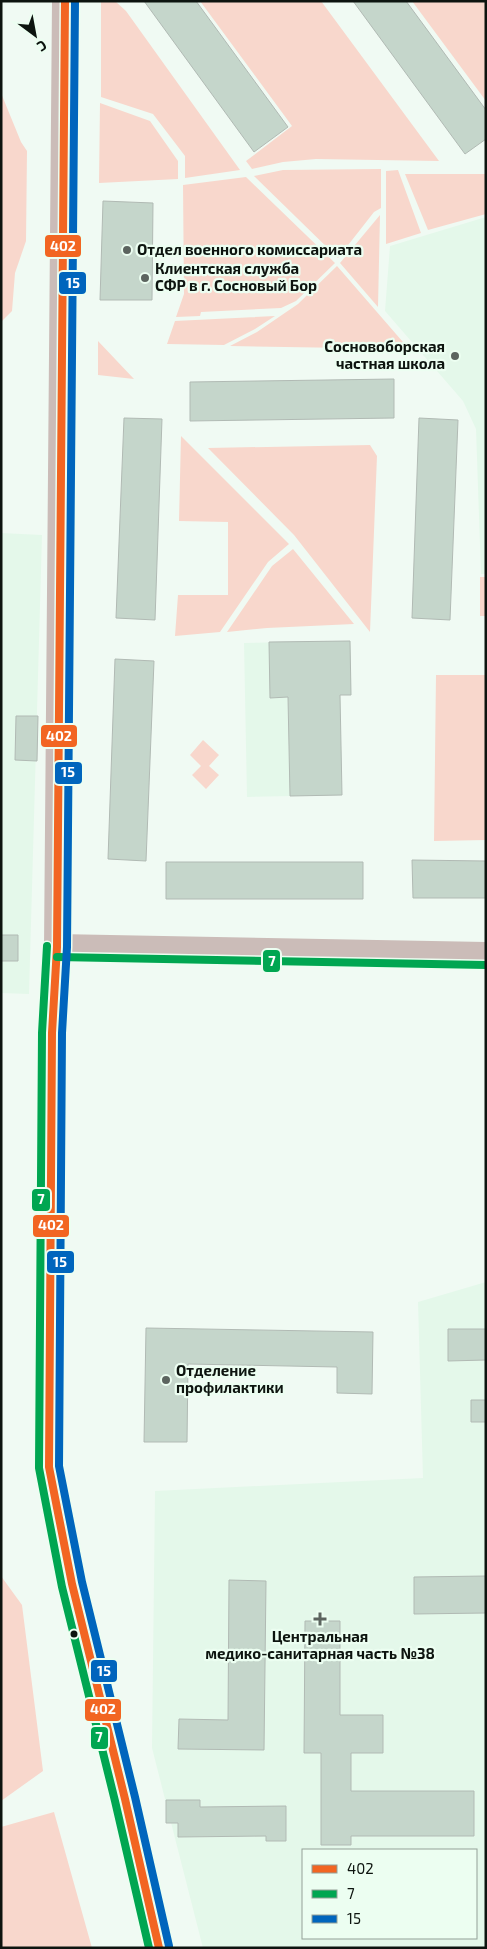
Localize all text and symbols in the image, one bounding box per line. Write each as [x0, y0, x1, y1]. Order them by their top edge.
north arrow [10, 10, 60, 60]
text: С [34, 37, 50, 56]
line badge: 402 [44, 234, 82, 258]
text: 402 [50, 237, 76, 254]
place label: Отдел военного комиссариата [137, 240, 362, 258]
marker: Отдел военного комиссариата [121, 244, 133, 256]
place label: Клиентская служба СФР в г. Сосновый Бор [155, 259, 317, 294]
line badge: 15 [58, 271, 87, 295]
marker: Клиентская служба СФР в г. Сосновый Бор [139, 272, 151, 284]
text: 15 [66, 274, 80, 291]
place label: Сосновоборская частная школа [324, 337, 445, 372]
marker: Сосновоборская частная школа [449, 350, 461, 362]
line badge: 402 [40, 724, 78, 748]
text: 402 [46, 727, 72, 744]
line badge: 15 [54, 761, 83, 785]
text: 15 [61, 763, 75, 780]
line badge: 7 [262, 949, 281, 973]
text: 7 [268, 952, 276, 969]
line badge: 7 [31, 1188, 51, 1212]
text: 7 [37, 1190, 45, 1207]
line badge: 402 [32, 1214, 70, 1238]
text: 402 [38, 1216, 64, 1233]
line badge: 15 [46, 1250, 75, 1274]
text: 15 [53, 1253, 67, 1270]
place label: Отделение профилактики [176, 1361, 284, 1396]
marker: Отделение профилактики [160, 1374, 172, 1386]
marker: Центральная медико-санитарная часть №38 [313, 1612, 327, 1626]
place label: Центральная медико-санитарная часть №38 [205, 1627, 435, 1662]
unlabelled marker [69, 1629, 79, 1639]
line badge: 15 [90, 1659, 118, 1683]
text: 15 [97, 1662, 111, 1679]
line badge: 402 [84, 1698, 122, 1722]
text: 402 [90, 1700, 116, 1717]
line badge: 7 [90, 1726, 109, 1750]
text: 7 [95, 1728, 103, 1745]
legend [302, 1849, 477, 1939]
text: 402 [347, 1859, 374, 1877]
text: 7 [347, 1884, 355, 1902]
text: 15 [347, 1909, 361, 1927]

